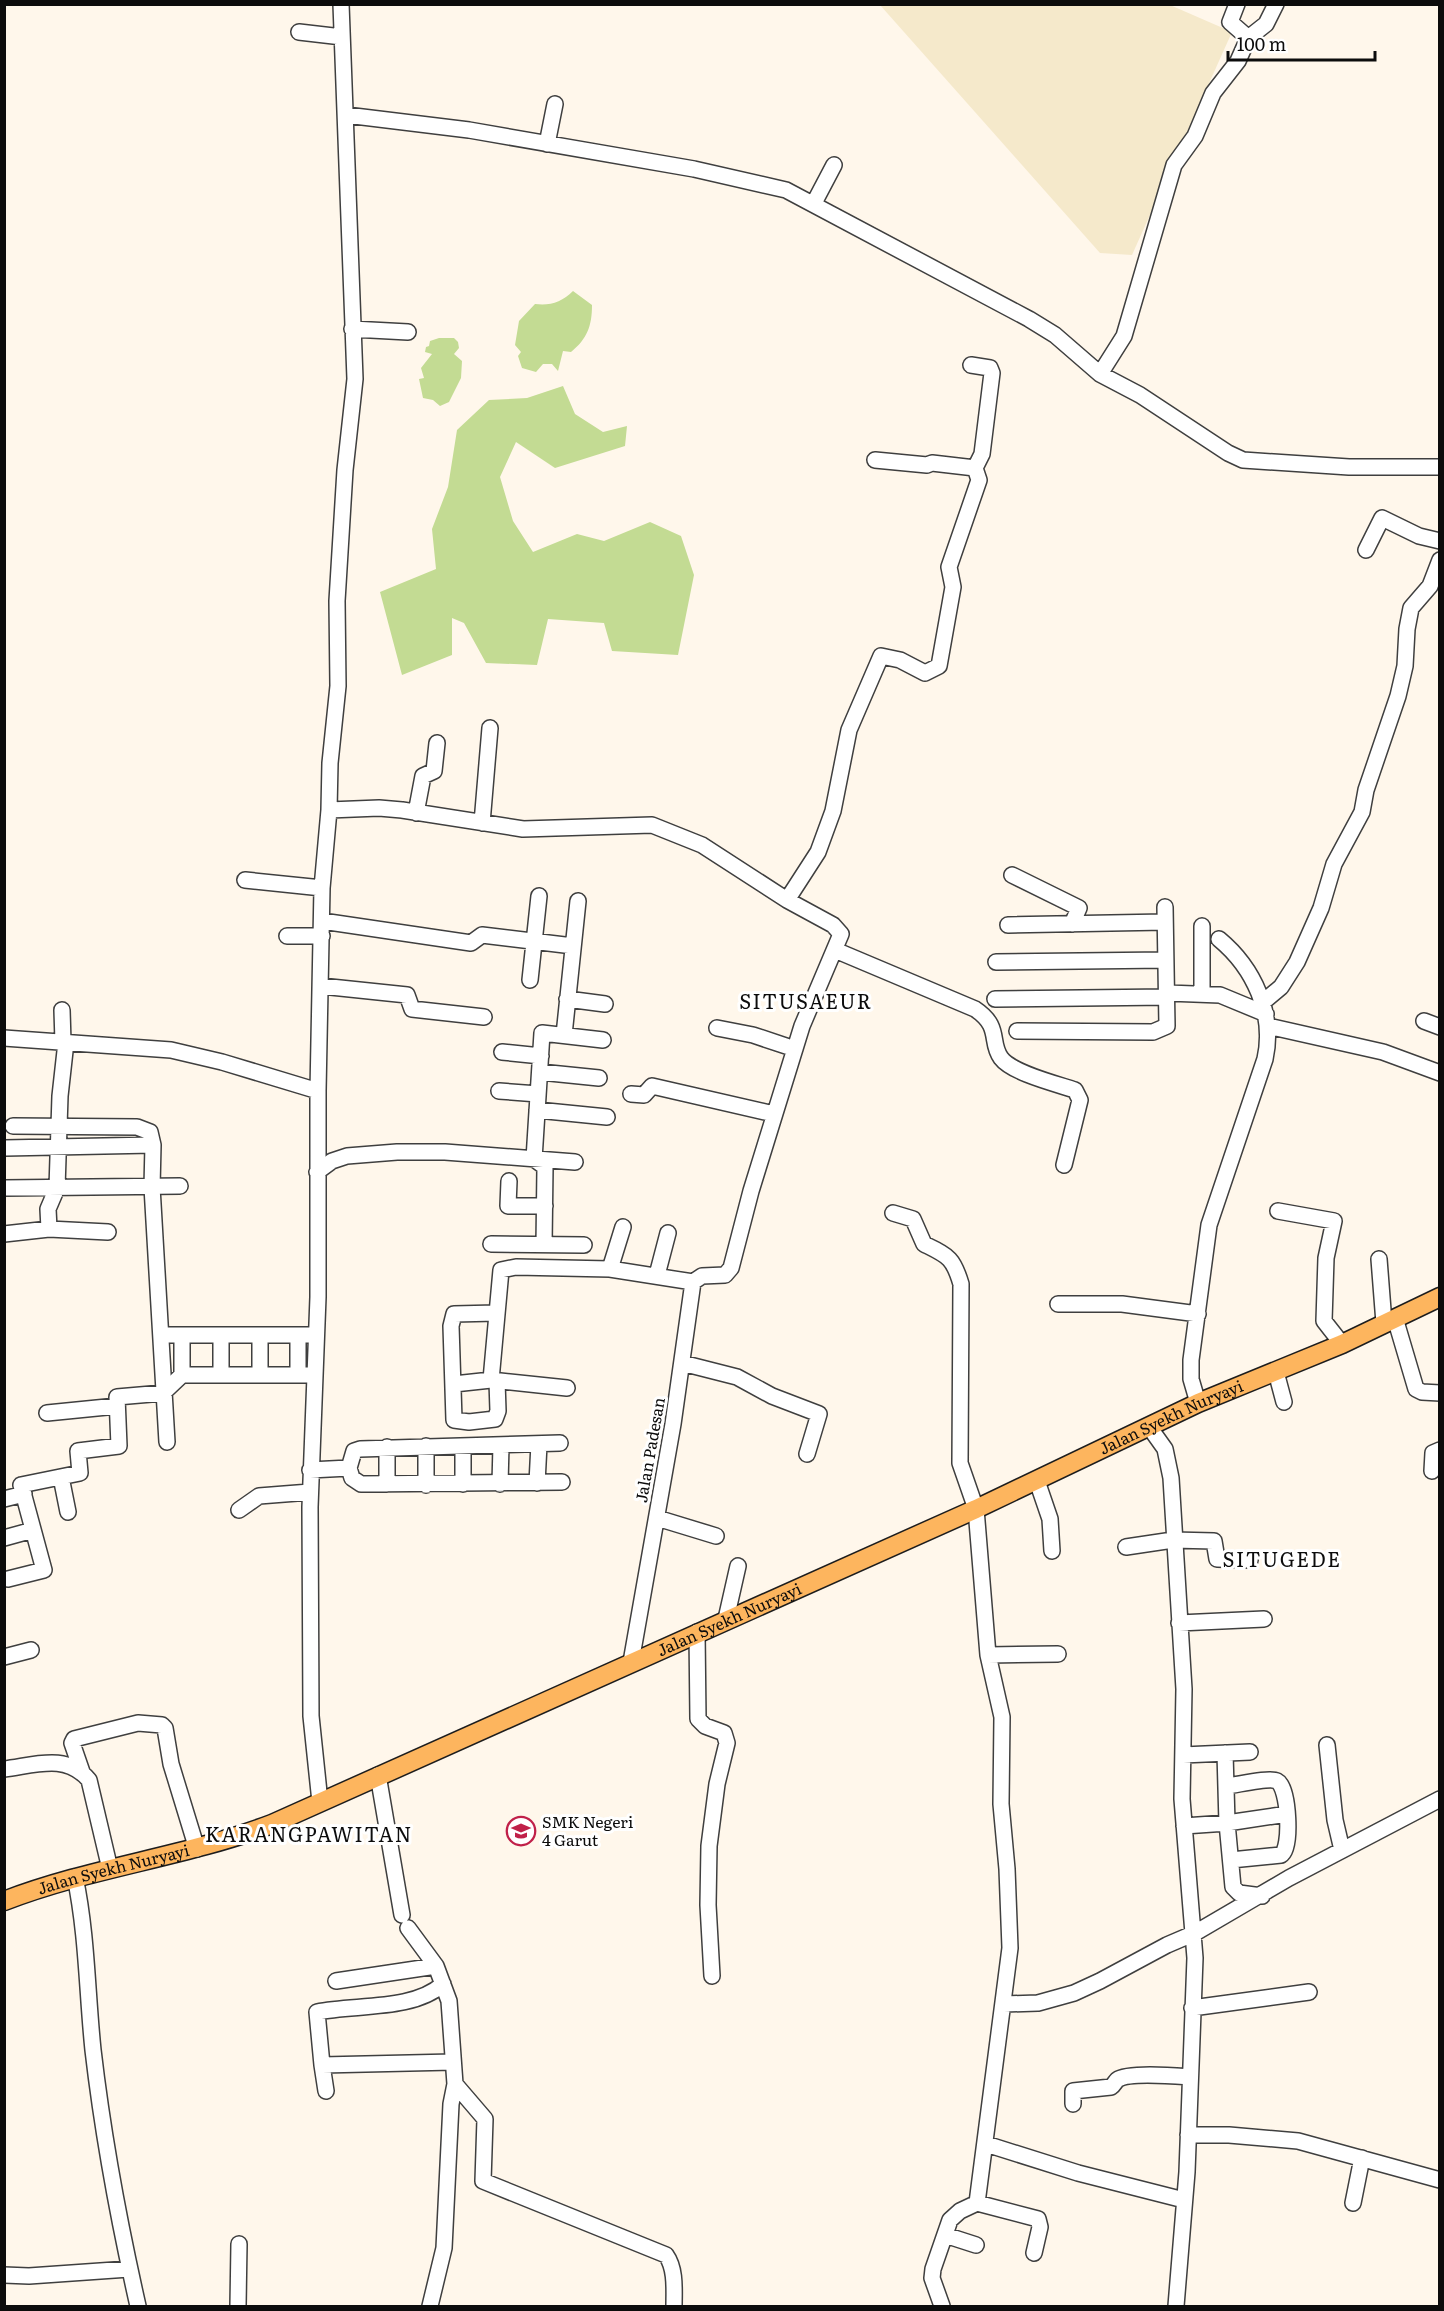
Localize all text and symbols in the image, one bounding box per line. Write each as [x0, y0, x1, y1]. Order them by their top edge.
scale bar [1228, 24, 1375, 62]
text: 100 m [1237, 30, 1286, 57]
district label: SITUSAEUR [739, 985, 873, 1015]
street label: Jalan Syekh Nuryayi [1095, 1373, 1246, 1460]
street label: Jalan Padesan [628, 1395, 670, 1504]
district label: SITUGEDE [1223, 1543, 1341, 1573]
street label: Jalan Syekh Nuryayi [653, 1576, 805, 1661]
place label: SMK Negeri 4 Garut [542, 1809, 633, 1851]
school or university icon: SMK Negeri 4 Garut [505, 1815, 537, 1847]
district label: KARANGPAWITAN [205, 1818, 413, 1848]
street label: Jalan Syekh Nuryayi [34, 1837, 192, 1900]

